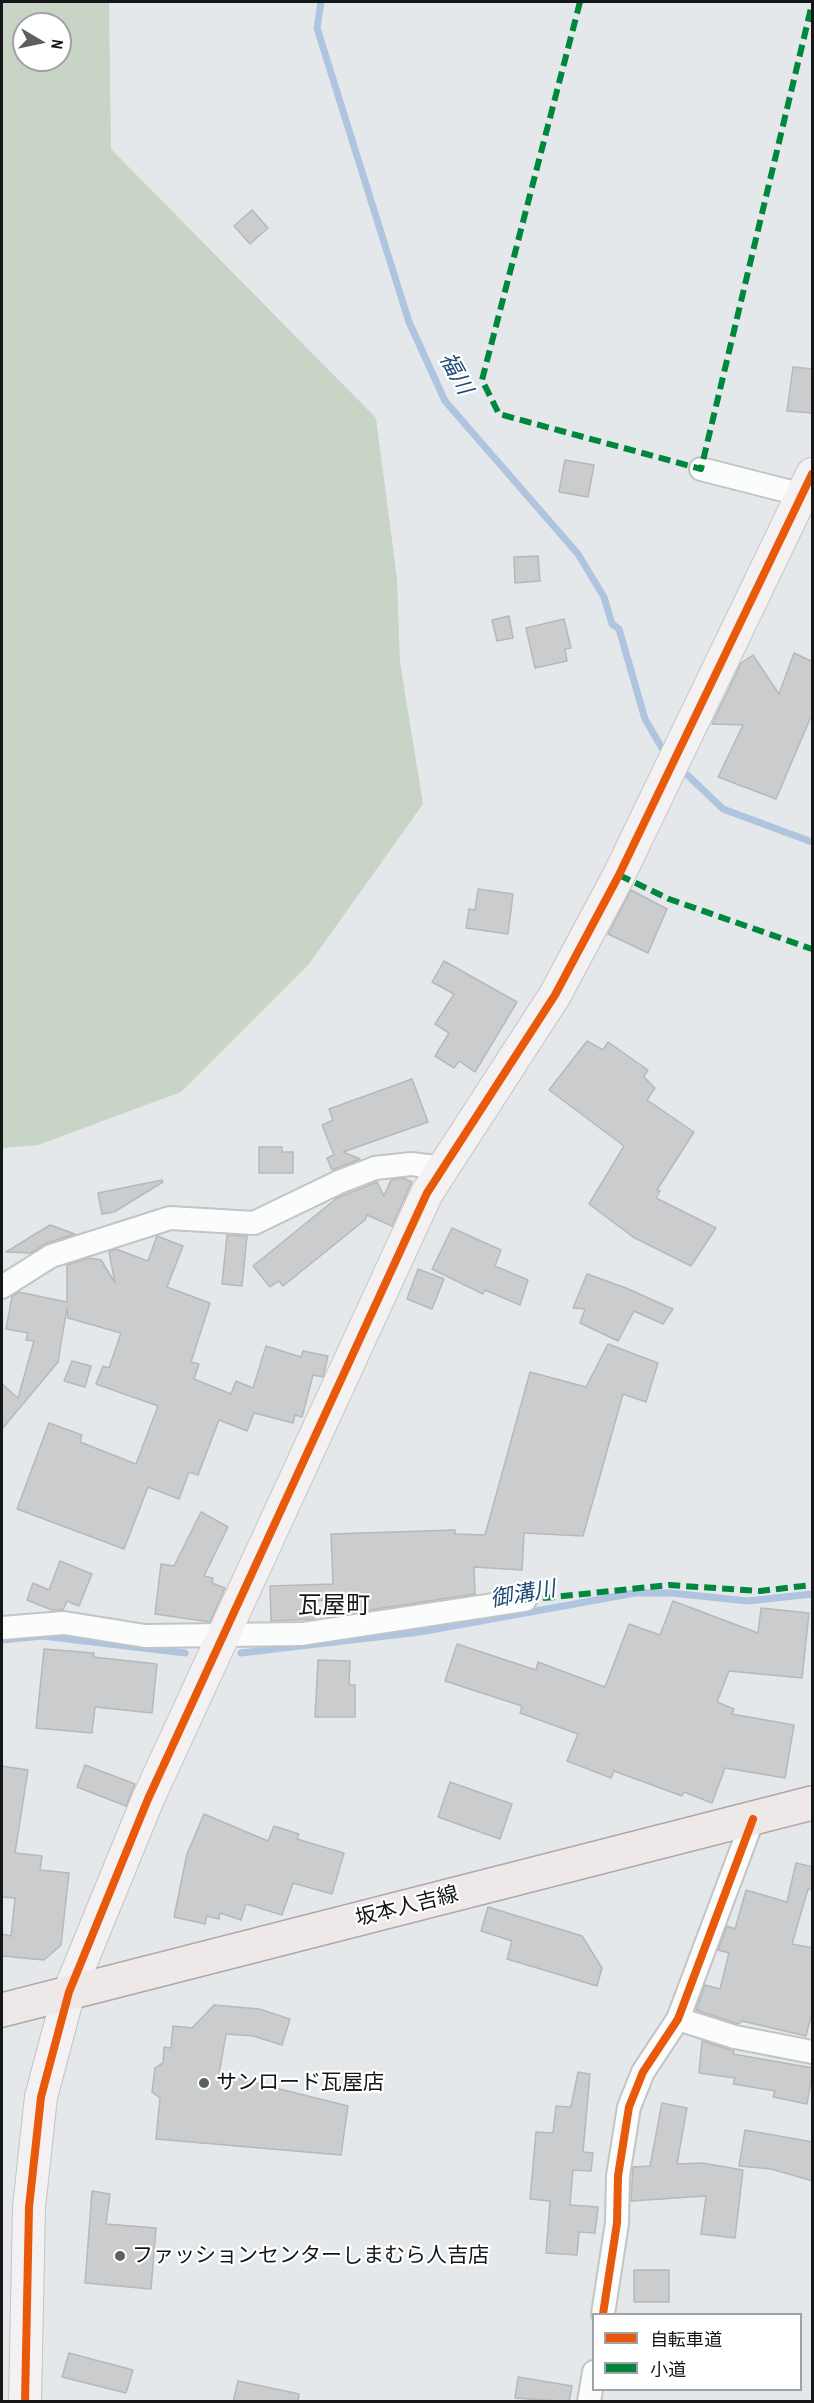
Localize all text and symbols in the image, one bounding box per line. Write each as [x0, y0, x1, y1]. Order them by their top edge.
north arrow [12, 12, 72, 72]
text: N [46, 38, 69, 51]
water label: 福川 [433, 348, 477, 400]
water label: 御溝川 [488, 1576, 558, 1614]
district label: 瓦屋町 [298, 1593, 370, 1621]
street label: 坂本人吉線 [353, 1882, 461, 1932]
place label: サンロード瓦屋店 [216, 2070, 384, 2096]
marker: サンロード瓦屋店 [197, 2076, 211, 2090]
place label: ファッションセンターしまむら人吉店 [132, 2243, 489, 2269]
marker: ファッションセンターしまむら人吉店 [113, 2249, 127, 2263]
legend [592, 2313, 802, 2391]
text: 自転車道 [650, 2327, 722, 2352]
text: 小道 [650, 2357, 686, 2382]

